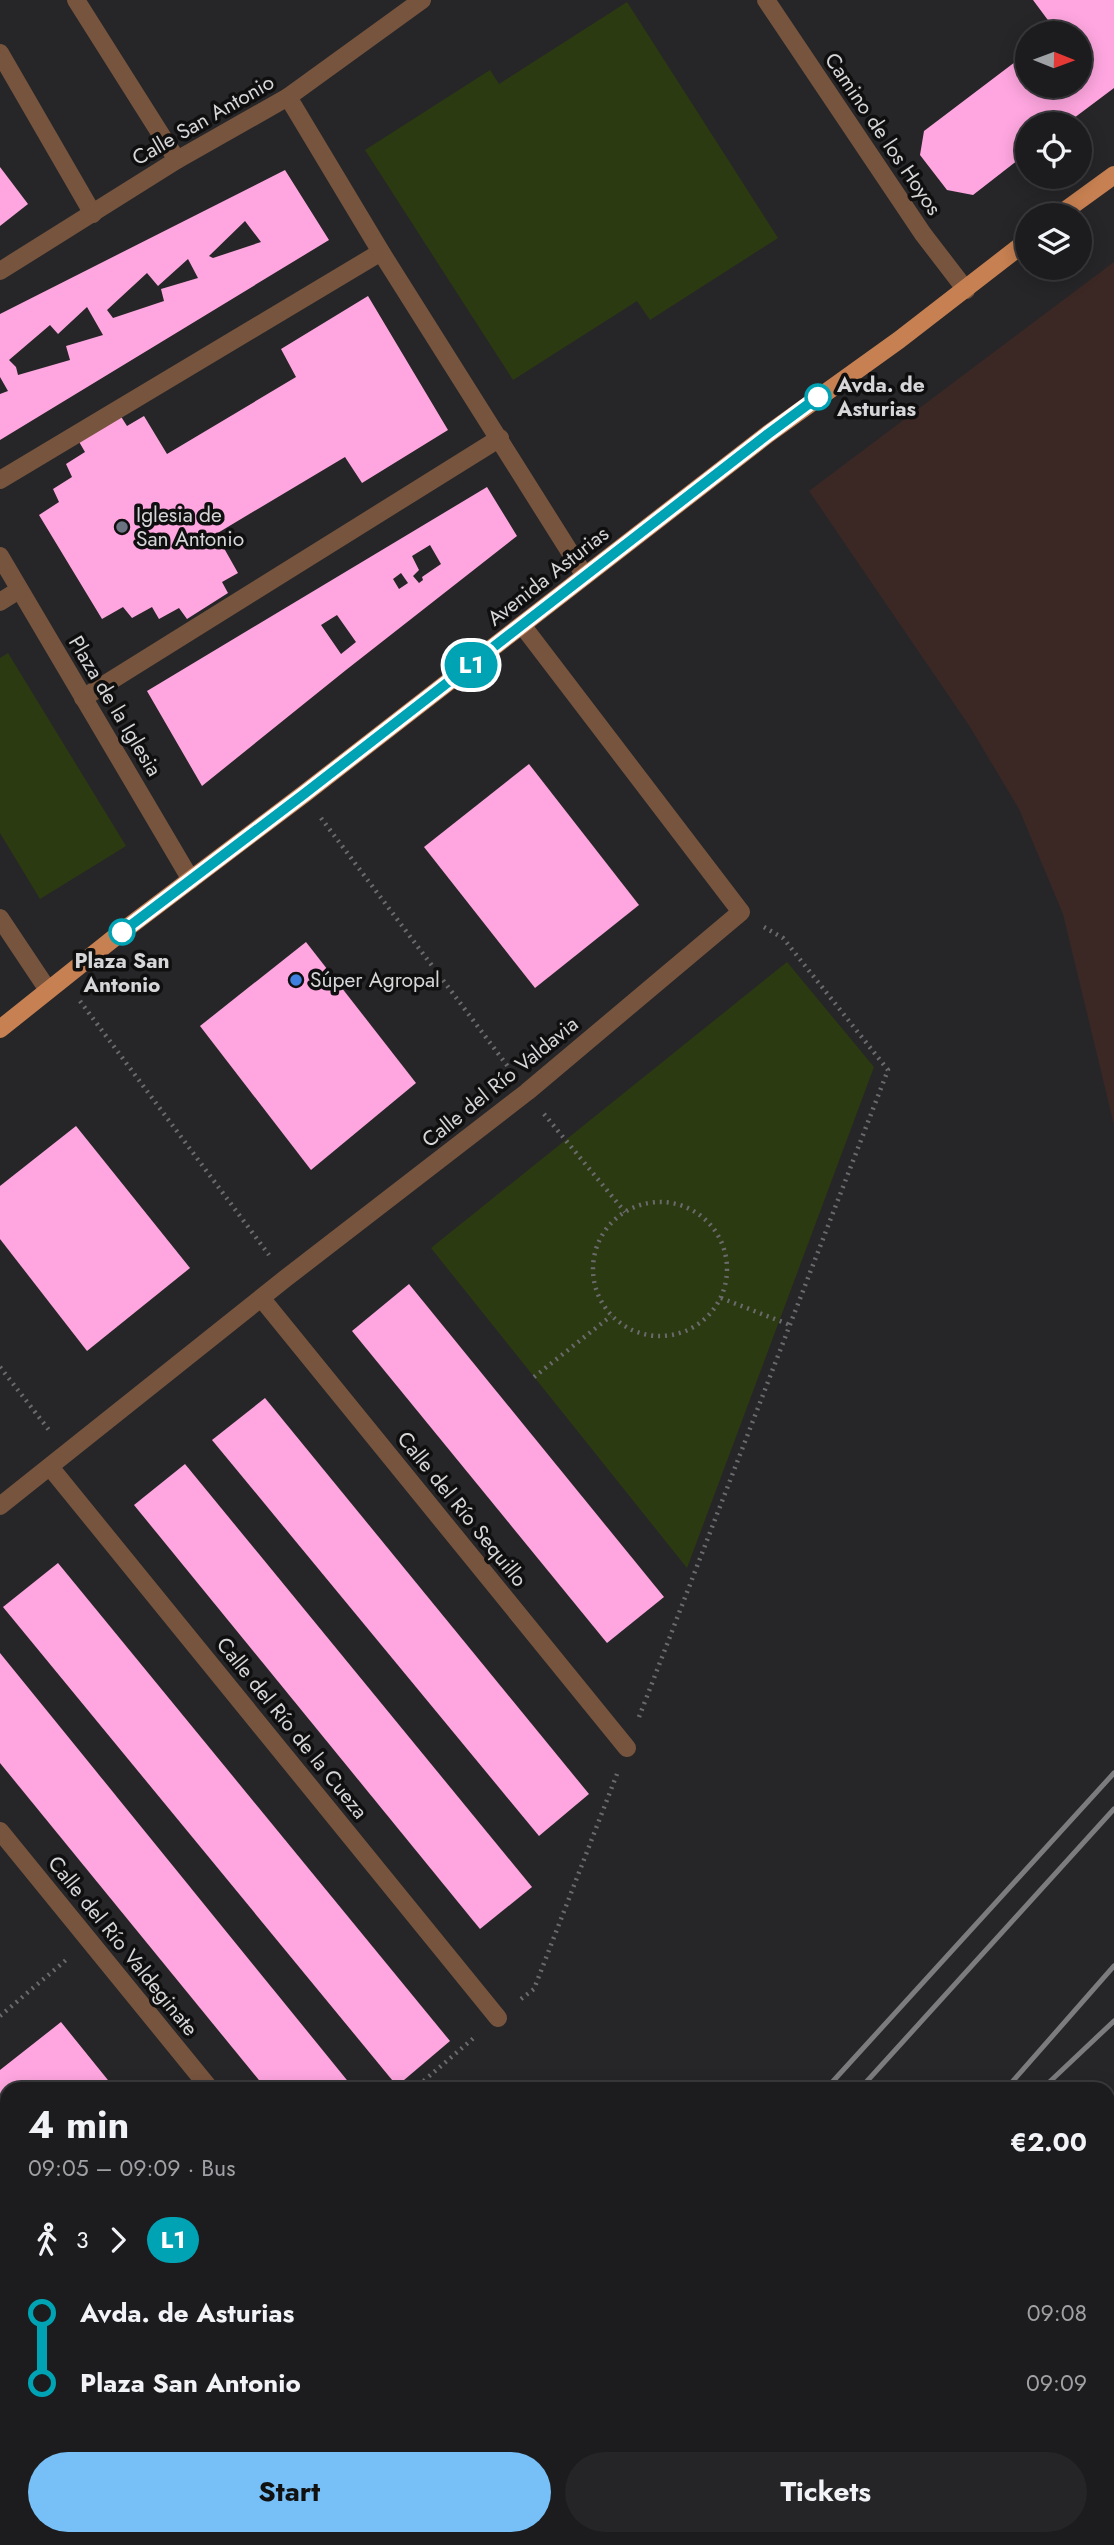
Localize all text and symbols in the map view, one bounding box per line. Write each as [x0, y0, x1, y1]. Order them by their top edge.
north arrow [1015, 21, 1092, 98]
map controls [1015, 21, 1092, 280]
street label: Camino de los Hoyos [817, 47, 949, 221]
street label: Calle San Antonio [126, 67, 280, 173]
button: locate [1015, 112, 1092, 189]
button: layers [1015, 203, 1092, 280]
place label: Avda. de Asturias [836, 370, 925, 424]
marker: Avda. de Asturias [805, 384, 831, 410]
place label: Iglesia de San Antonio [136, 500, 244, 554]
marker: Iglesia de San Antonio [114, 519, 130, 535]
street label: Avenida Asturias [481, 519, 615, 633]
street label: Plaza de la Iglesia [61, 630, 169, 782]
line badge: L1 [440, 642, 503, 688]
text: L1 [459, 647, 483, 682]
marker: Plaza San Antonio [109, 919, 135, 945]
place label: Plaza San Antonio [74, 946, 170, 1000]
place label: Súper Agropal [310, 965, 440, 995]
marker: Súper Agropal [288, 972, 304, 988]
street label: Calle del Río Valdavia [415, 1009, 585, 1155]
street label: Calle del Río Sequillo [390, 1425, 534, 1593]
street label: Calle del Río de la Cueza [209, 1631, 375, 1825]
street label: Calle del Río Valdeginate [41, 1849, 205, 2043]
text: 4 min [28, 2097, 129, 2152]
text: €2.00 [1010, 2123, 1087, 2161]
text: 09:05 – 09:09 · Bus [28, 2151, 235, 2185]
icon: walk [28, 2221, 66, 2259]
icon: forward [99, 2221, 137, 2259]
text: L1 [161, 2222, 185, 2257]
text: 3 [76, 2223, 89, 2257]
text: Avda. de Asturias [80, 2294, 294, 2332]
text: 09:08 [1027, 2296, 1087, 2330]
text: Plaza San Antonio [80, 2364, 301, 2402]
text: 09:09 [1026, 2366, 1087, 2400]
button: Start [28, 2452, 551, 2532]
button: Tickets [565, 2452, 1087, 2532]

